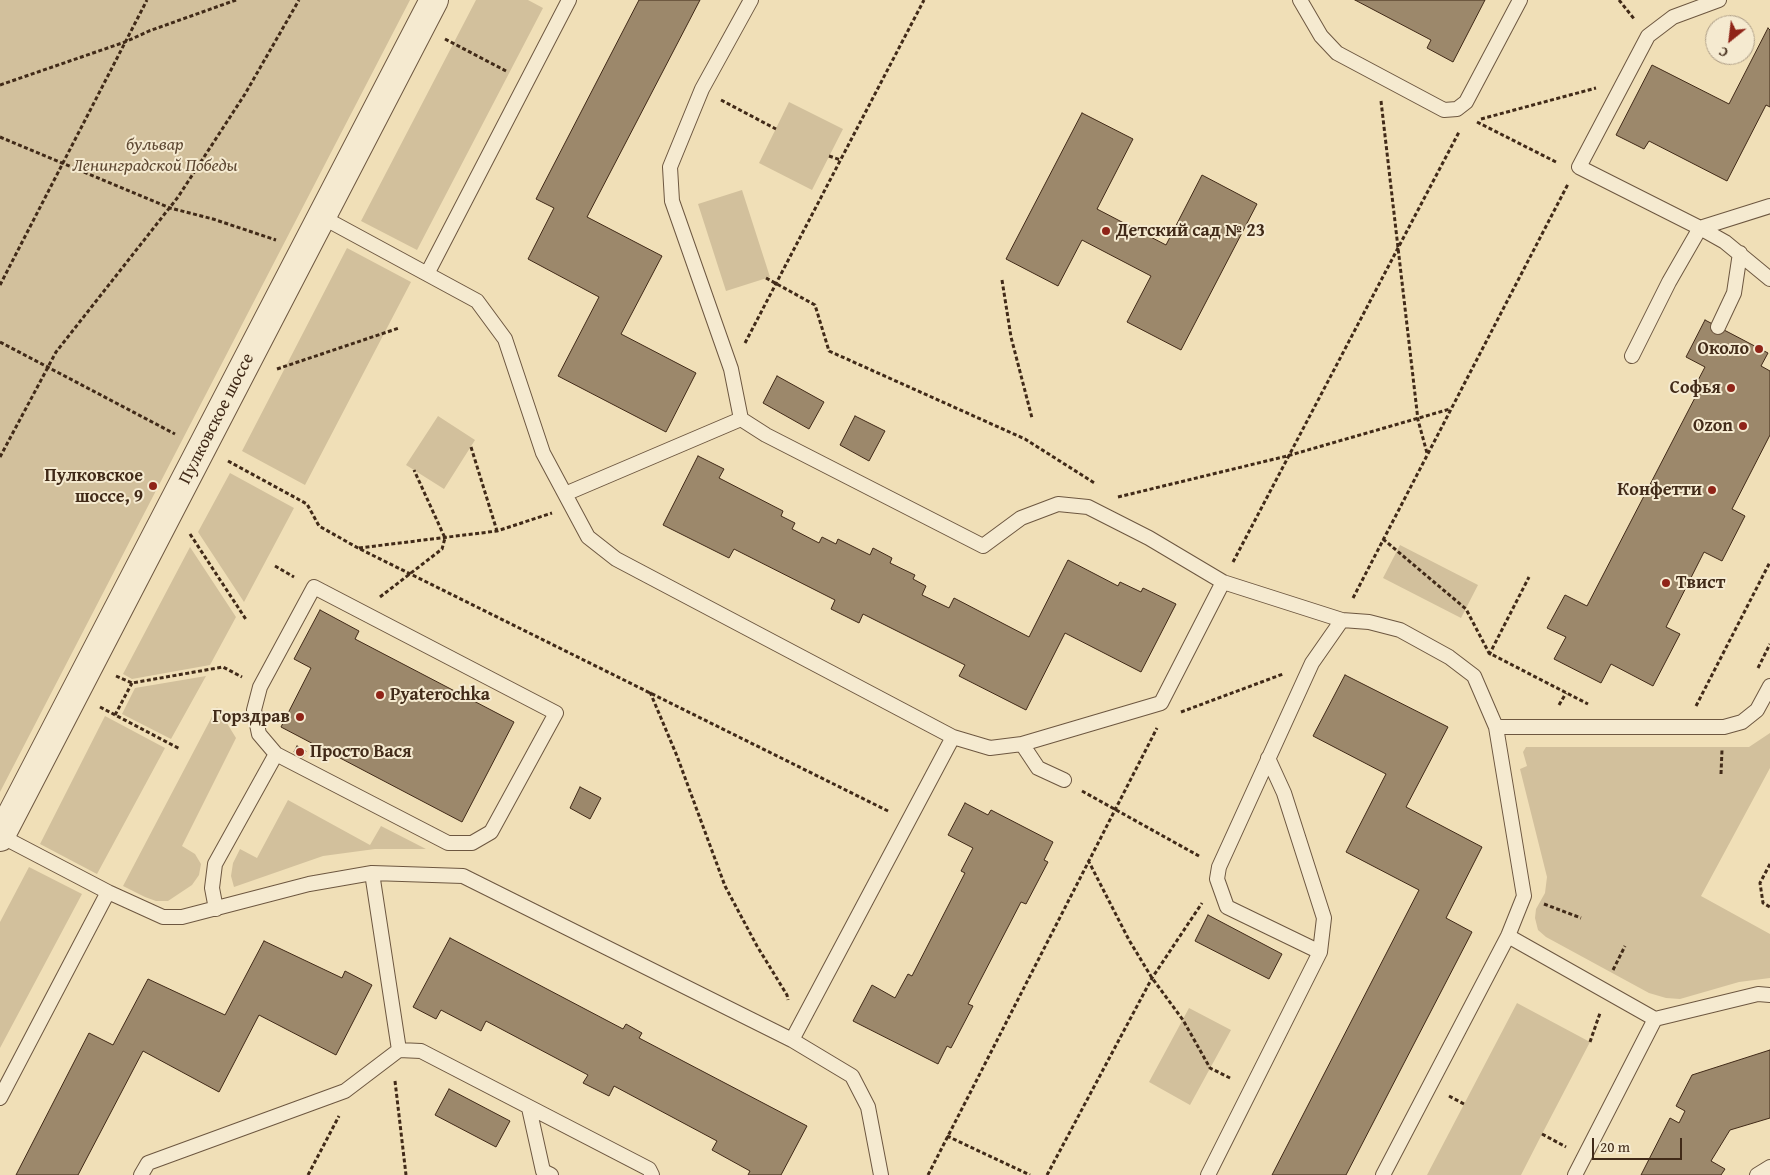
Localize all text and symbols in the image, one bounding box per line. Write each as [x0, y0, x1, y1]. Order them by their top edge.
north arrow [1705, 15, 1755, 65]
text: С [1715, 42, 1732, 63]
park label: бульвар Ленинградской Победы [72, 134, 238, 176]
place label: Детский сад № 23 [1116, 220, 1265, 242]
marker: Детский сад № 23 [1100, 225, 1112, 237]
place label: Около [1698, 338, 1749, 360]
marker: Около [1753, 343, 1765, 355]
street label: Пулковское шоссе [175, 350, 259, 488]
place label: Софья [1670, 377, 1721, 399]
marker: Софья [1725, 382, 1737, 394]
place label: Ozon [1693, 415, 1733, 437]
marker: Ozon [1737, 420, 1749, 432]
place label: Пулковское шоссе, 9 [44, 465, 143, 508]
place label: Конфетти [1617, 479, 1702, 501]
marker: Пулковское шоссе, 9 [147, 480, 159, 492]
marker: Конфетти [1706, 484, 1718, 496]
place label: Твист [1676, 572, 1725, 594]
marker: Твист [1660, 577, 1672, 589]
place label: Pyaterochka [390, 684, 490, 706]
marker: Pyaterochka [374, 689, 386, 701]
place label: Горздрав [212, 706, 290, 728]
marker: Горздрав [294, 711, 306, 723]
place label: Просто Вася [310, 741, 412, 763]
marker: Просто Вася [294, 746, 306, 758]
scale bar [1595, 1128, 1685, 1160]
text: 20 m [1600, 1136, 1630, 1157]

